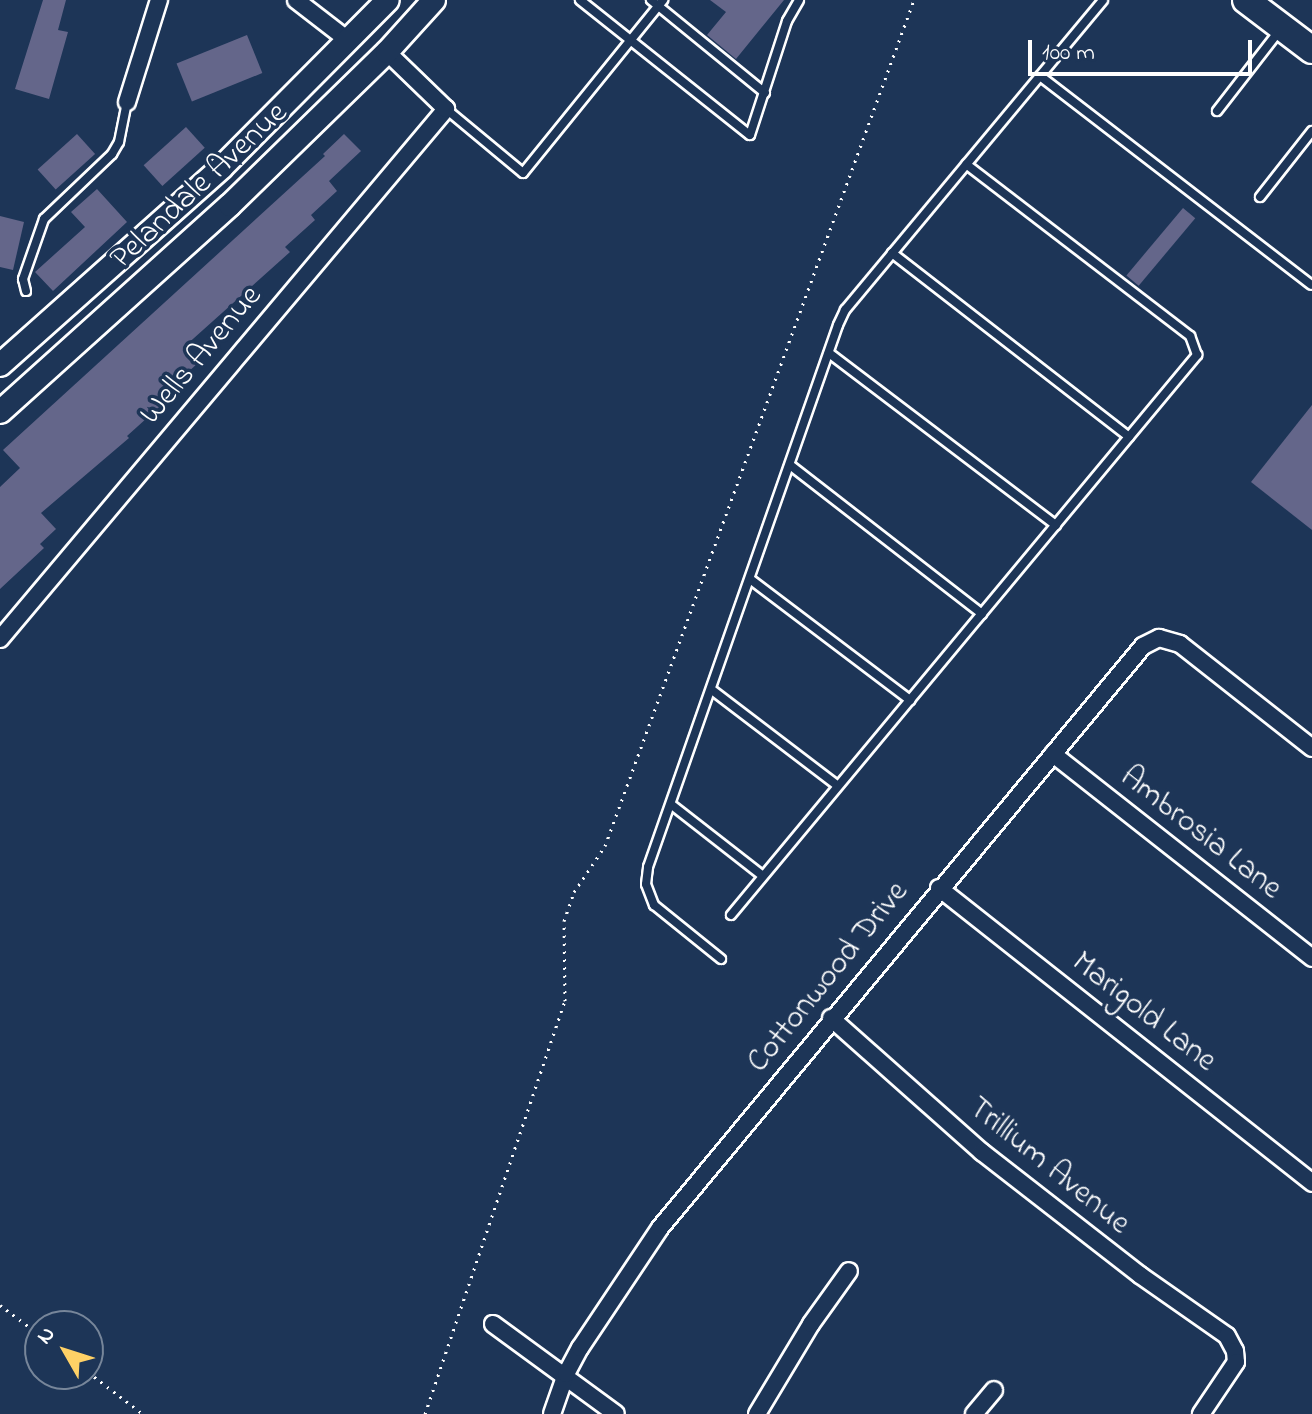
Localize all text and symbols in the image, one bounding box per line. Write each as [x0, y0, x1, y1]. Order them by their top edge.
scale bar [1032, 24, 1256, 74]
text: 100 m [1042, 36, 1095, 71]
street label: Pelandale Avenue [104, 95, 296, 279]
street label: Wells Avenue [133, 279, 271, 433]
street label: Ambrosia Lane [1112, 759, 1288, 909]
street label: Cottonwood Drive [740, 875, 918, 1081]
street label: Marigold Lane [1063, 945, 1223, 1081]
street label: Trillium Avenue [959, 1090, 1137, 1244]
north arrow [24, 1310, 104, 1390]
text: N [30, 1320, 64, 1352]

